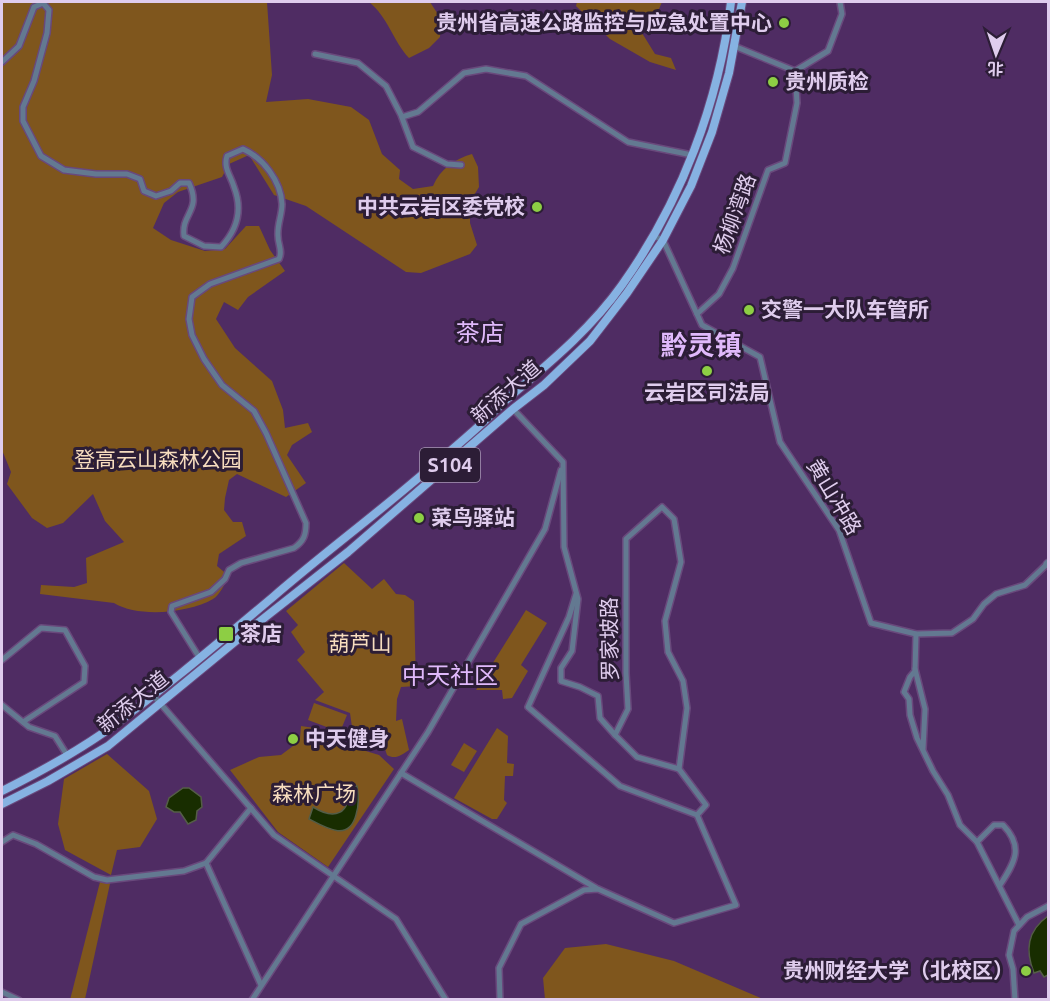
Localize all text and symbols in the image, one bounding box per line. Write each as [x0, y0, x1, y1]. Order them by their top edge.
place label: 贵州省高速公路监控与应急处置中心 [436, 10, 772, 34]
marker: 贵州省高速公路监控与应急处置中心 [777, 16, 791, 30]
north arrow [966, 24, 1026, 84]
text: 北 [987, 60, 1004, 78]
place label: 贵州质检 [785, 69, 869, 93]
marker: 贵州质检 [766, 75, 780, 89]
street label: 杨柳湾路 [708, 170, 760, 257]
place label: 中共云岩区委党校 [357, 194, 525, 218]
marker: 中共云岩区委党校 [530, 200, 544, 214]
place label: 交警一大队车管所 [761, 297, 929, 321]
marker: 交警一大队车管所 [742, 303, 756, 317]
district label: 茶店 [456, 319, 504, 346]
district label: 黔灵镇 [661, 330, 742, 360]
street label: 新添大道 [466, 355, 545, 428]
marker: 云岩区司法局 [700, 364, 714, 378]
place label: 云岩区司法局 [644, 380, 770, 404]
park label: 登高云山森林公园 [74, 447, 242, 471]
road number: S104 [420, 448, 480, 482]
street label: 黄山冲路 [803, 454, 867, 539]
place label: 菜鸟驿站 [431, 505, 515, 529]
marker: 菜鸟驿站 [412, 511, 426, 525]
street label: 罗家坡路 [596, 597, 622, 681]
place label: 茶店 [240, 621, 282, 645]
marker: 茶店 [217, 625, 235, 643]
park label: 葫芦山 [329, 631, 392, 655]
district label: 中天社区 [402, 662, 498, 689]
street label: 新添大道 [92, 665, 173, 737]
place label: 中天健身 [305, 726, 389, 750]
marker: 中天健身 [286, 732, 300, 746]
park label: 森林广场 [272, 781, 356, 805]
place label: 贵州财经大学（北校区） [783, 958, 1014, 982]
marker: 贵州财经大学（北校区） [1019, 964, 1033, 978]

